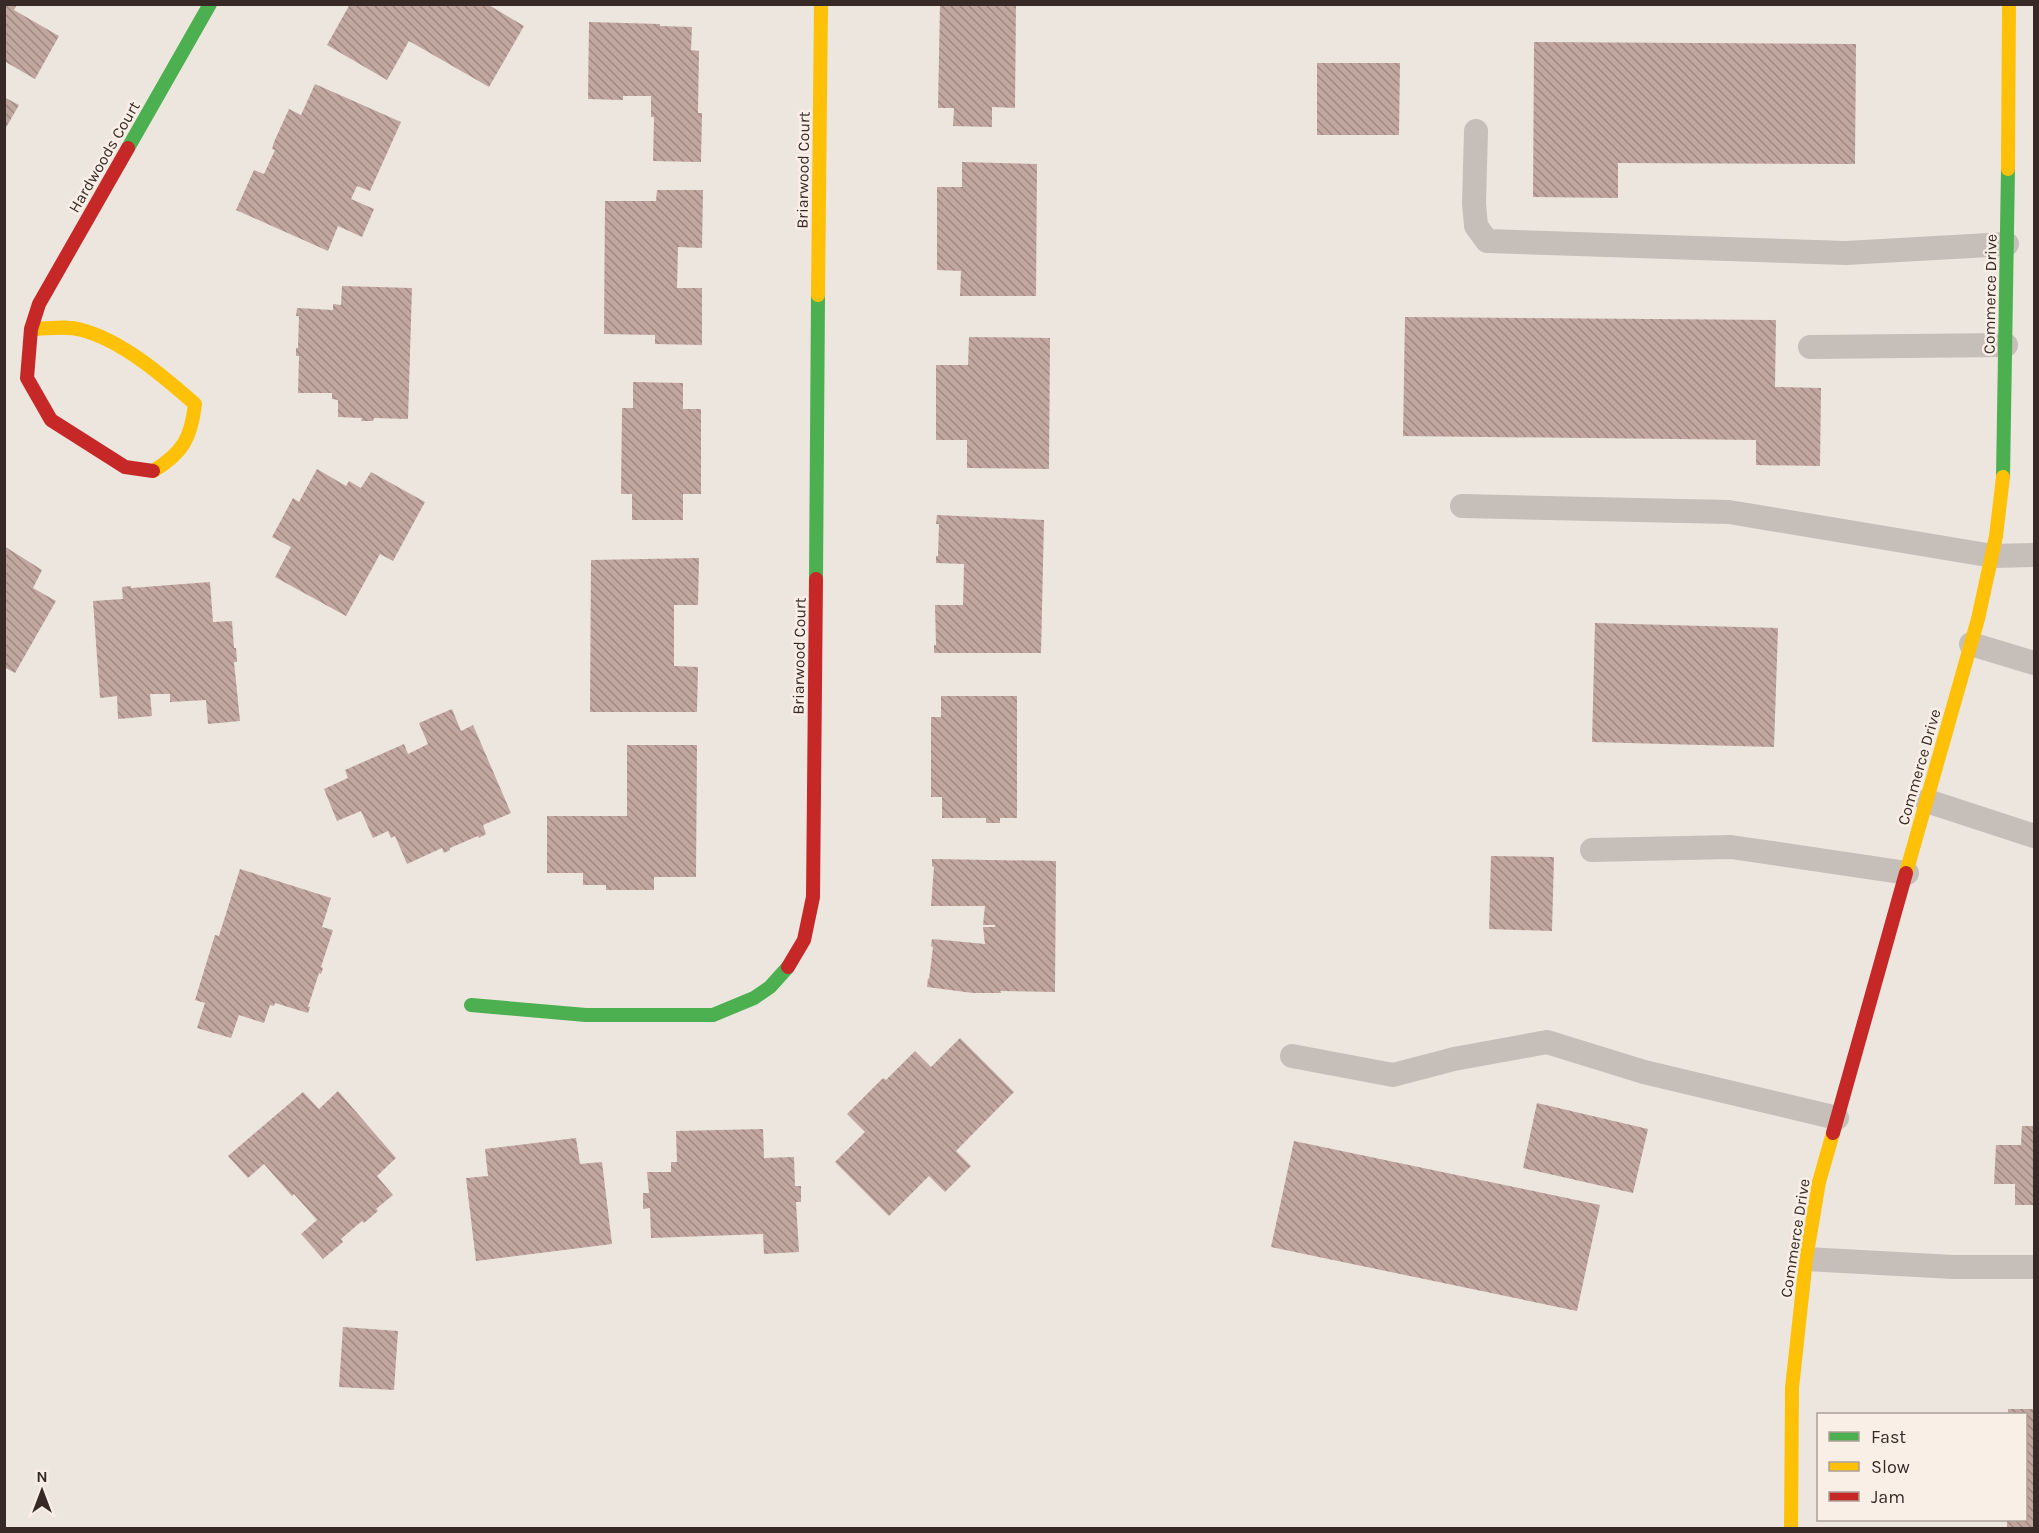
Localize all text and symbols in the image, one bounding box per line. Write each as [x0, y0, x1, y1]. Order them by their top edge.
street label: Hardwoods Court [64, 98, 144, 216]
street label: Briarwood Court [792, 111, 814, 229]
street label: Commerce Drive [1979, 234, 2001, 354]
street label: Briarwood Court [788, 597, 810, 715]
street label: Commerce Drive [1893, 707, 1945, 827]
street label: Commerce Drive [1776, 1177, 1814, 1299]
legend [1817, 1413, 2027, 1521]
text: Fast [1871, 1426, 1906, 1448]
text: Slow [1871, 1456, 1910, 1478]
north arrow [12, 1461, 72, 1521]
text: N [36, 1467, 48, 1486]
text: Jam [1871, 1486, 1905, 1508]

